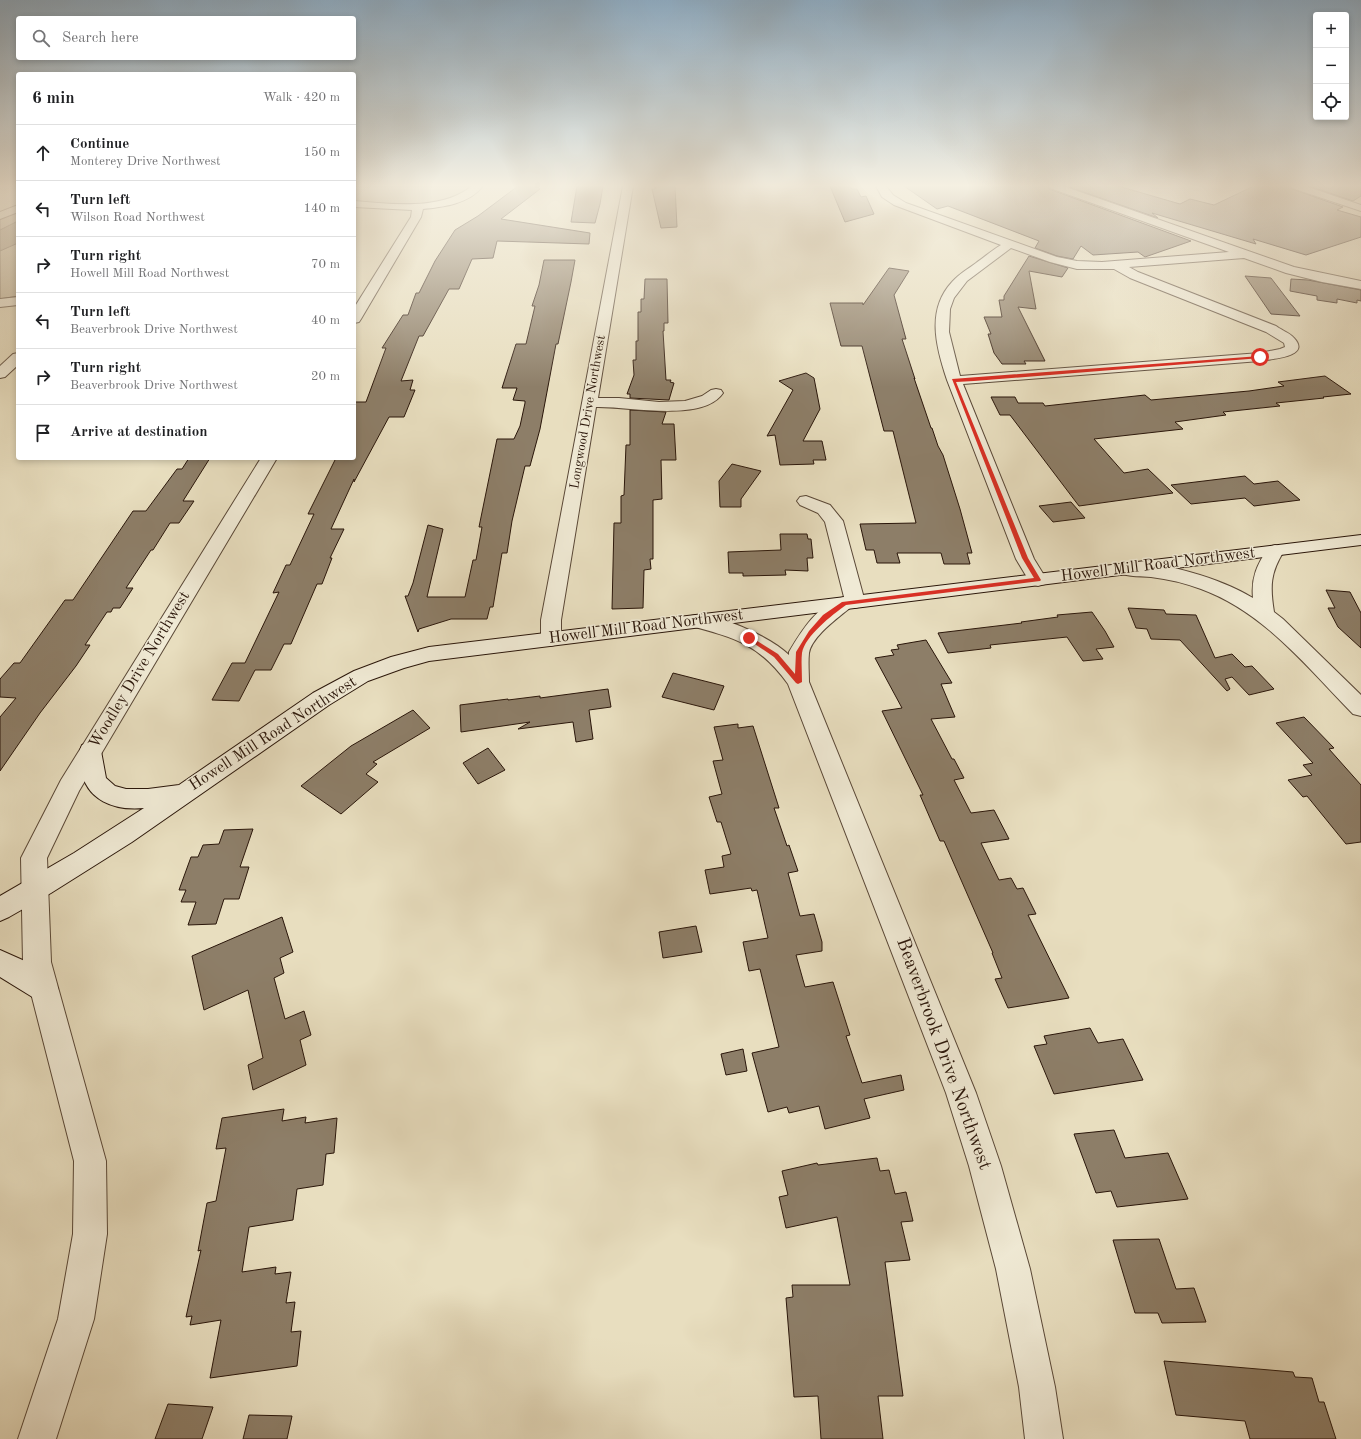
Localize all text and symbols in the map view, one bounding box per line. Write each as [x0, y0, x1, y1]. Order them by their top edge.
map controls [1313, 12, 1349, 120]
button: + [1313, 12, 1349, 48]
search box [16, 16, 356, 60]
icon: search [30, 27, 52, 49]
text: Search here [62, 31, 139, 46]
button: − [1313, 48, 1349, 84]
button: locate [1313, 84, 1349, 120]
text: 6 min [32, 90, 75, 107]
text: Walk · 420 m [263, 91, 340, 104]
text: Continue [70, 137, 129, 152]
icon: ahead [32, 142, 54, 164]
text: 150 m [303, 146, 340, 159]
text: Monterey Drive Northwest [70, 155, 221, 168]
text: Turn left [70, 193, 130, 208]
icon: left [32, 198, 54, 220]
text: 140 m [303, 202, 340, 215]
text: Wilson Road Northwest [70, 211, 205, 224]
text: Turn right [70, 249, 141, 264]
icon: right [32, 254, 54, 276]
text: 70 m [311, 258, 340, 271]
text: Howell Mill Road Northwest [70, 267, 229, 280]
text: Turn left [70, 305, 130, 320]
icon: left [32, 310, 54, 332]
text: 40 m [311, 314, 340, 327]
text: Beaverbrook Drive Northwest [70, 323, 238, 336]
street label: Longwood Drive Northwest [568, 334, 608, 490]
route start [1251, 348, 1269, 366]
text: Turn right [70, 361, 141, 376]
icon: right [32, 366, 54, 388]
text: 20 m [311, 370, 340, 383]
text: Beaverbrook Drive Northwest [70, 379, 238, 392]
icon: arrive [32, 422, 54, 444]
text: Arrive at destination [70, 425, 208, 440]
street label: Howell Mill Road Northwest [1060, 545, 1257, 585]
street label: Woodley Drive Northwest [87, 588, 193, 751]
street label: Howell Mill Road Northwest [548, 607, 745, 647]
route end [740, 629, 758, 647]
street label: Howell Mill Road Northwest [186, 674, 360, 794]
street label: Beaverbrook Drive Northwest [892, 936, 994, 1172]

